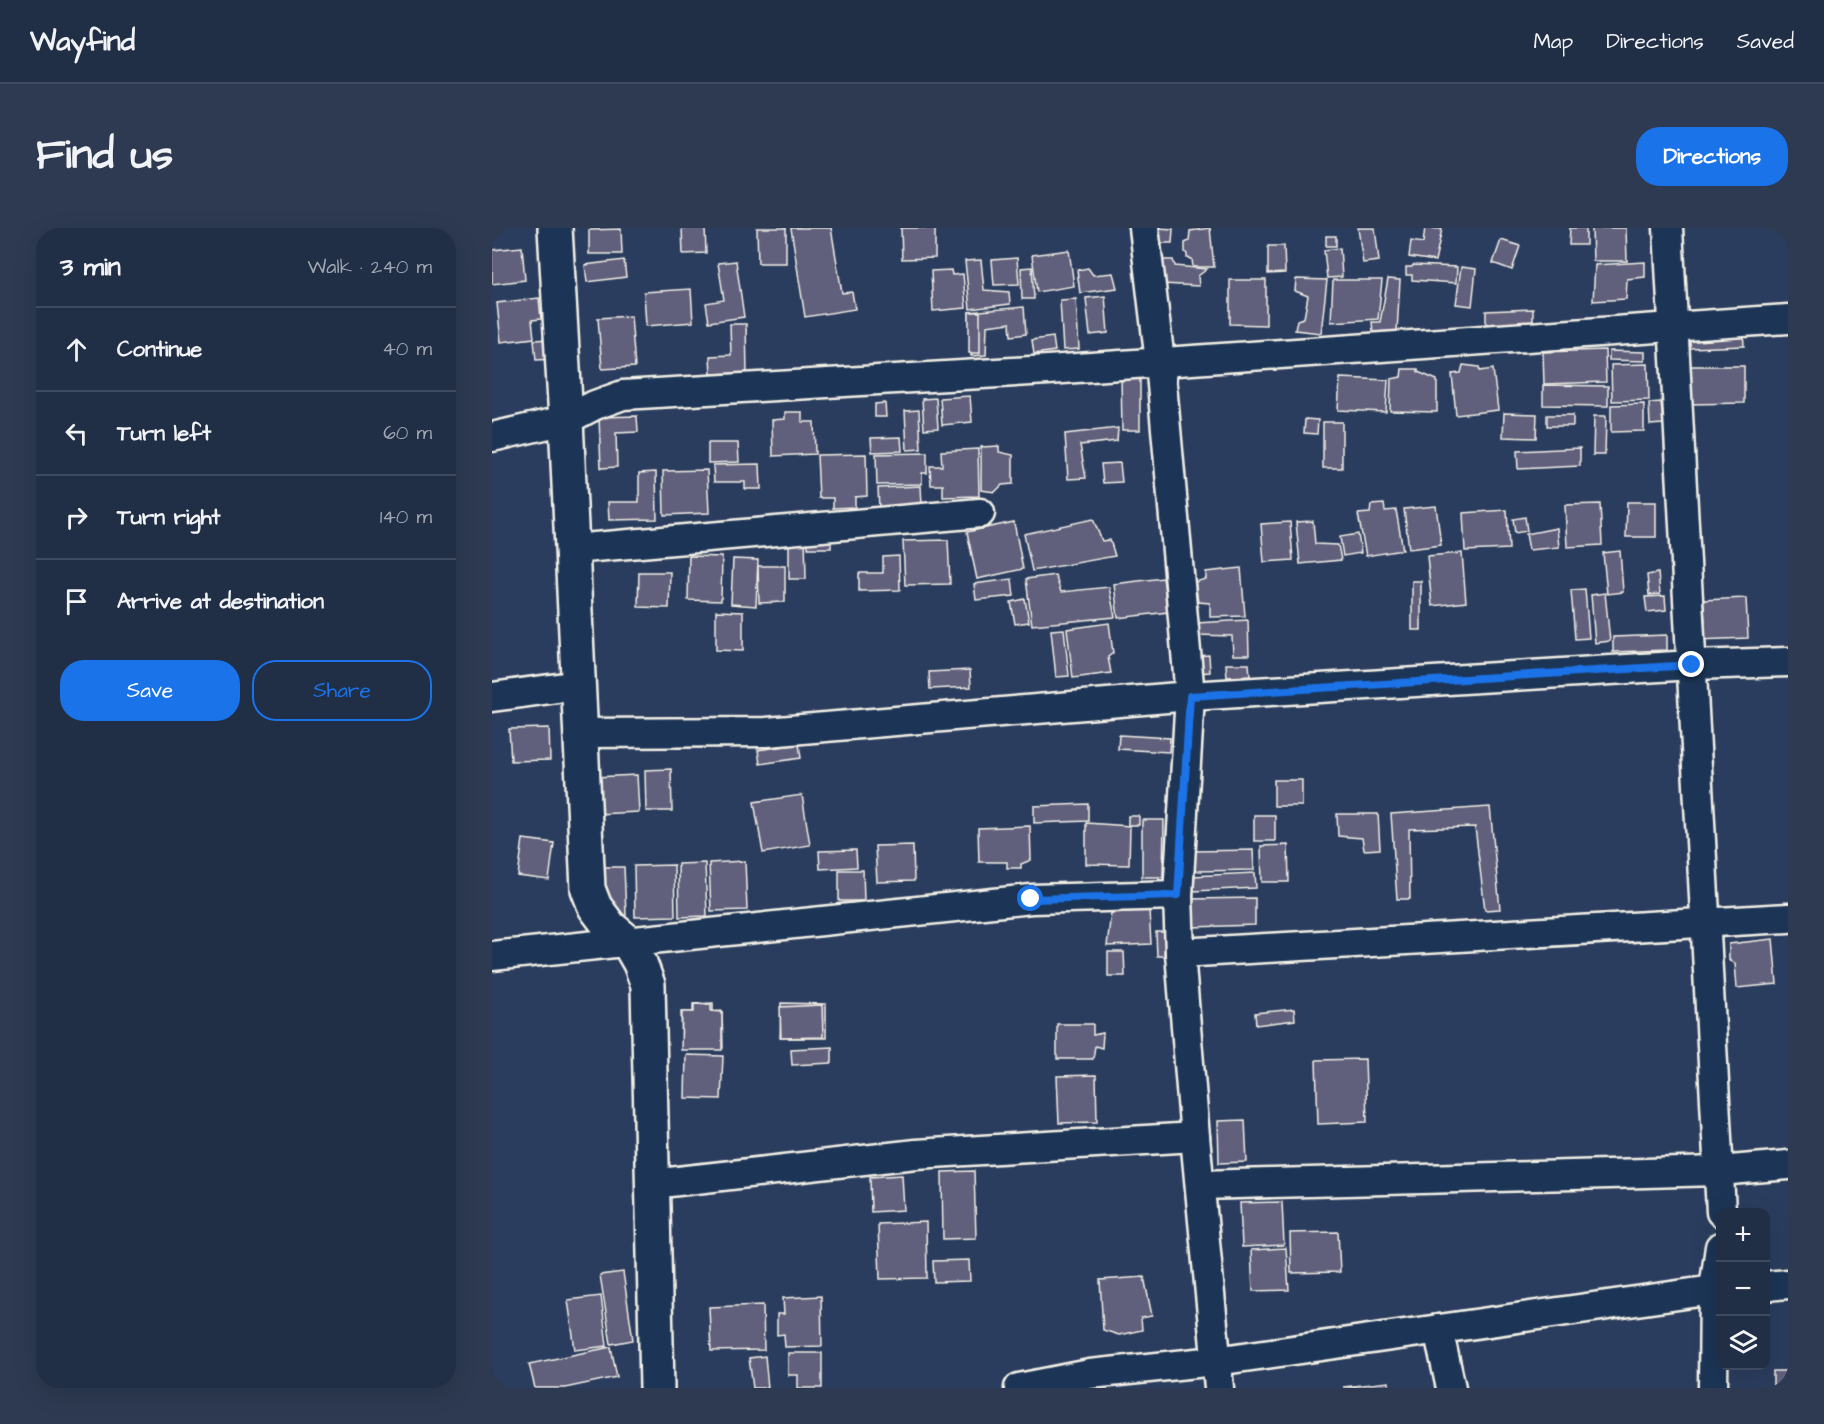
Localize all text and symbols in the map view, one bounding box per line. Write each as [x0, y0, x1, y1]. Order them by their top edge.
text: Wayfind [30, 22, 135, 61]
text: Map [1533, 27, 1573, 56]
text: Directions [1606, 27, 1704, 56]
text: Saved [1737, 27, 1794, 56]
text: Find us [36, 127, 173, 185]
button: Directions [1636, 127, 1788, 186]
text: 3 min [60, 249, 121, 285]
text: Walk · 240 m [308, 253, 432, 281]
icon: ahead [60, 333, 93, 366]
text: Continue [117, 334, 202, 365]
text: 40 m [382, 335, 432, 363]
icon: left [60, 417, 93, 450]
text: Turn left [117, 418, 211, 449]
text: 60 m [383, 419, 432, 447]
icon: right [60, 501, 93, 534]
text: Turn right [117, 502, 220, 533]
text: 140 m [380, 503, 432, 531]
icon: arrive [60, 585, 93, 618]
text: Arrive at destination [117, 586, 324, 617]
route end [1678, 651, 1704, 677]
button: Save [60, 660, 240, 721]
button: Share [252, 660, 432, 721]
route start [1017, 885, 1043, 911]
map controls [1716, 1208, 1770, 1370]
button: + [1716, 1208, 1770, 1262]
button: − [1716, 1262, 1770, 1316]
button: layers [1716, 1316, 1770, 1370]

